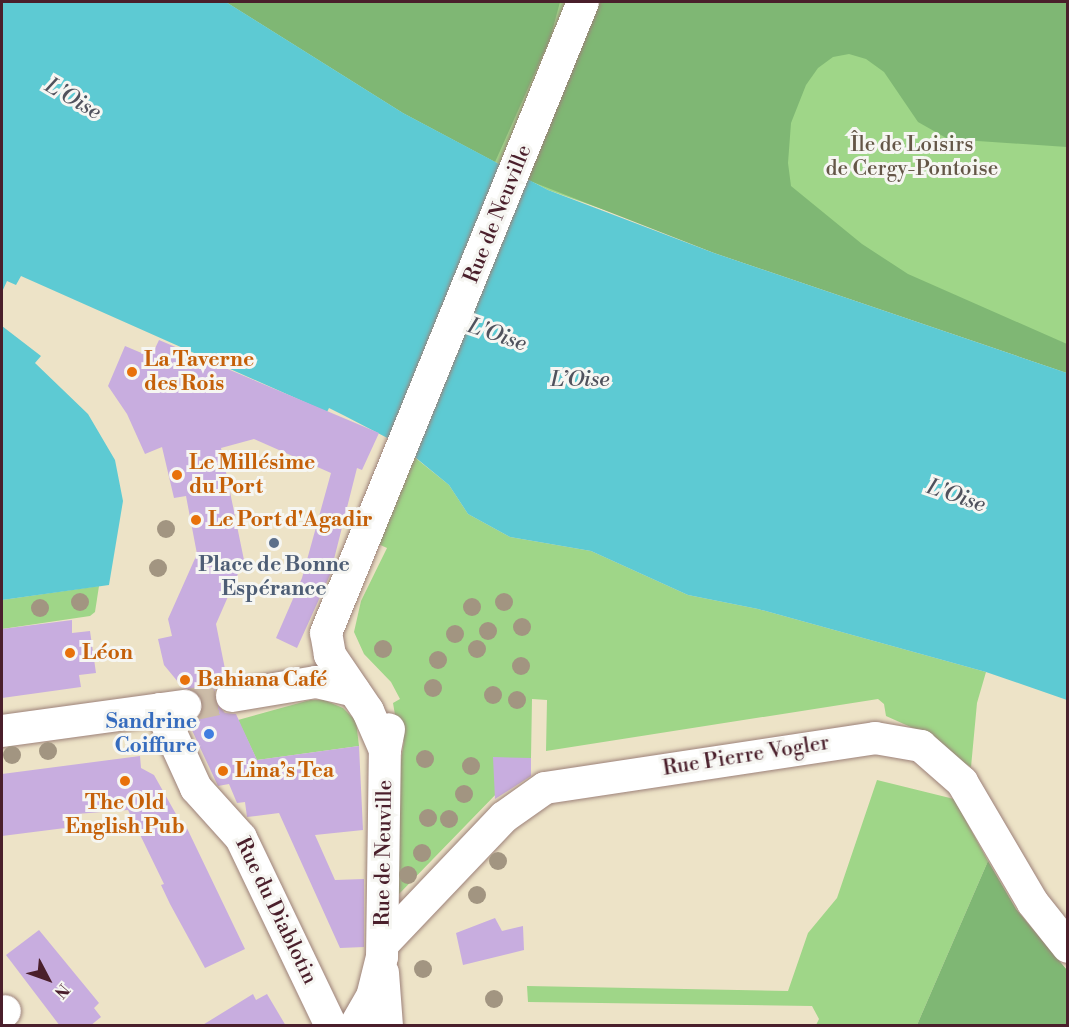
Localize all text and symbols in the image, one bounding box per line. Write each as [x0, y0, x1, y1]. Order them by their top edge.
water label: L'Oise [40, 72, 106, 126]
park label: Île de Loisirs de Cergy-Pontoise [826, 132, 998, 182]
street label: Rue de Neuville [459, 141, 537, 287]
water label: L'Oise [464, 313, 530, 357]
place label: La Taverne des Rois [144, 347, 254, 397]
marker: La Taverne des Rois [125, 365, 139, 379]
water label: L’Oise [551, 367, 609, 393]
place label: Le Millésime du Port [189, 450, 315, 500]
marker: Le Millésime du Port [170, 468, 184, 482]
water label: L'Oise [923, 474, 989, 518]
place label: Le Port d'Agadir [208, 507, 373, 533]
marker: Le Port d'Agadir [189, 513, 203, 527]
marker: Place de Bonne Espérance [267, 536, 281, 550]
place label: Place de Bonne Espérance [198, 552, 350, 602]
place label: Léon [82, 640, 133, 666]
marker: Léon [63, 646, 77, 660]
place label: Bahiana Café [197, 667, 327, 693]
marker: Bahiana Café [178, 673, 192, 687]
place label: Sandrine Coiffure [106, 709, 197, 759]
marker: Sandrine Coiffure [202, 727, 216, 741]
street label: Rue Pierre Vogler [661, 730, 831, 782]
place label: Lina’s Tea [235, 758, 334, 784]
marker: Lina’s Tea [216, 764, 230, 778]
marker: The Old English Pub [118, 774, 132, 788]
street label: Rue de Neuville [370, 779, 398, 927]
place label: The Old English Pub [65, 790, 185, 840]
street label: Rue du Diablotin [230, 833, 322, 989]
north arrow [18, 949, 78, 1009]
text: N [50, 979, 73, 1002]

